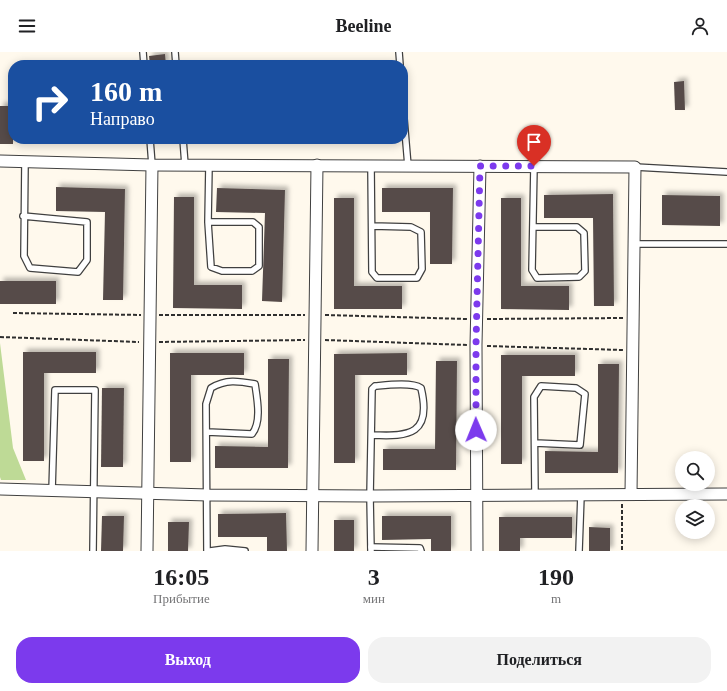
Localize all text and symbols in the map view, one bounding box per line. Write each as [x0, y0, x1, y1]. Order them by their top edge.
icon: menu [16, 15, 38, 37]
icon: person [689, 15, 711, 37]
text: Beeline [336, 16, 392, 36]
icon: right [24, 76, 76, 128]
text: 160 m [90, 76, 162, 107]
text: Направо [90, 109, 155, 129]
pin [517, 125, 551, 166]
icon: arrive [523, 131, 545, 153]
position arrow [455, 409, 497, 451]
map controls [675, 451, 715, 539]
button: search [675, 451, 715, 491]
button: layers [675, 499, 715, 539]
text: 16:05 [153, 564, 209, 590]
text: 3 [368, 564, 380, 590]
text: 190 [538, 564, 574, 590]
text: Прибытие [153, 591, 210, 606]
text: мин [363, 591, 385, 606]
text: m [551, 591, 561, 606]
button: Выход [16, 637, 360, 683]
button: Поделиться [368, 637, 711, 683]

